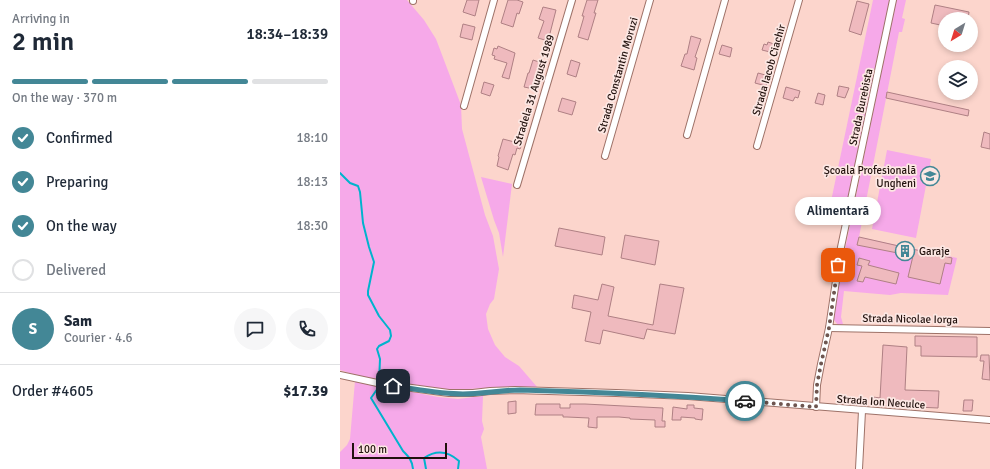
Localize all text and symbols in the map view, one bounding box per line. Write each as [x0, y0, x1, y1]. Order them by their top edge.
text: Arriving in [12, 11, 70, 27]
north arrow [938, 12, 978, 52]
map controls [938, 12, 978, 100]
street label: Strada Constantin Moruzi [595, 16, 641, 134]
street label: Strada Iacob Ciachir [750, 23, 788, 117]
text: 18:34–18:39 [247, 25, 328, 43]
text: 2 min [12, 26, 74, 58]
street label: Stradela 31 August 1989 [511, 33, 557, 147]
button: layers [938, 60, 978, 100]
street label: Strada Burebista [846, 67, 876, 147]
text: On the way · 370 m [12, 90, 117, 106]
icon: check [12, 127, 34, 149]
text: Confirmed [46, 129, 113, 147]
text: 18:10 [296, 130, 328, 146]
place label: Școala Profesională Ungheni [824, 164, 916, 190]
school or university icon: Școala Profesională Ungheni [919, 165, 941, 187]
icon: check [12, 171, 34, 193]
text: Preparing [46, 173, 109, 191]
text: 18:13 [296, 174, 328, 190]
callout: Alimentară [795, 197, 881, 225]
text: Alimentară [807, 203, 869, 219]
icon: check [12, 215, 34, 237]
text: On the way [46, 217, 117, 235]
text: 18:30 [296, 218, 328, 234]
building icon: Garaje [894, 240, 916, 262]
place label: Garaje [919, 245, 950, 258]
pin [821, 248, 855, 282]
icon: bag [827, 254, 849, 276]
text: Delivered [46, 261, 106, 279]
button: chat [234, 308, 276, 350]
button: phone [286, 308, 328, 350]
text: Sam [64, 312, 92, 330]
street label: Strada Nicolae Iorga [862, 312, 958, 326]
text: S [29, 320, 37, 338]
text: Courier · 4.6 [64, 330, 133, 346]
pin [376, 369, 410, 403]
icon: home [382, 375, 404, 397]
courier [725, 381, 765, 421]
text: Order #4605 [12, 382, 94, 400]
text: $17.39 [283, 382, 328, 400]
icon: car [734, 390, 756, 412]
street label: Strada Ion Neculce [836, 392, 926, 412]
scale bar [352, 441, 447, 460]
text: 100 m [358, 443, 387, 456]

